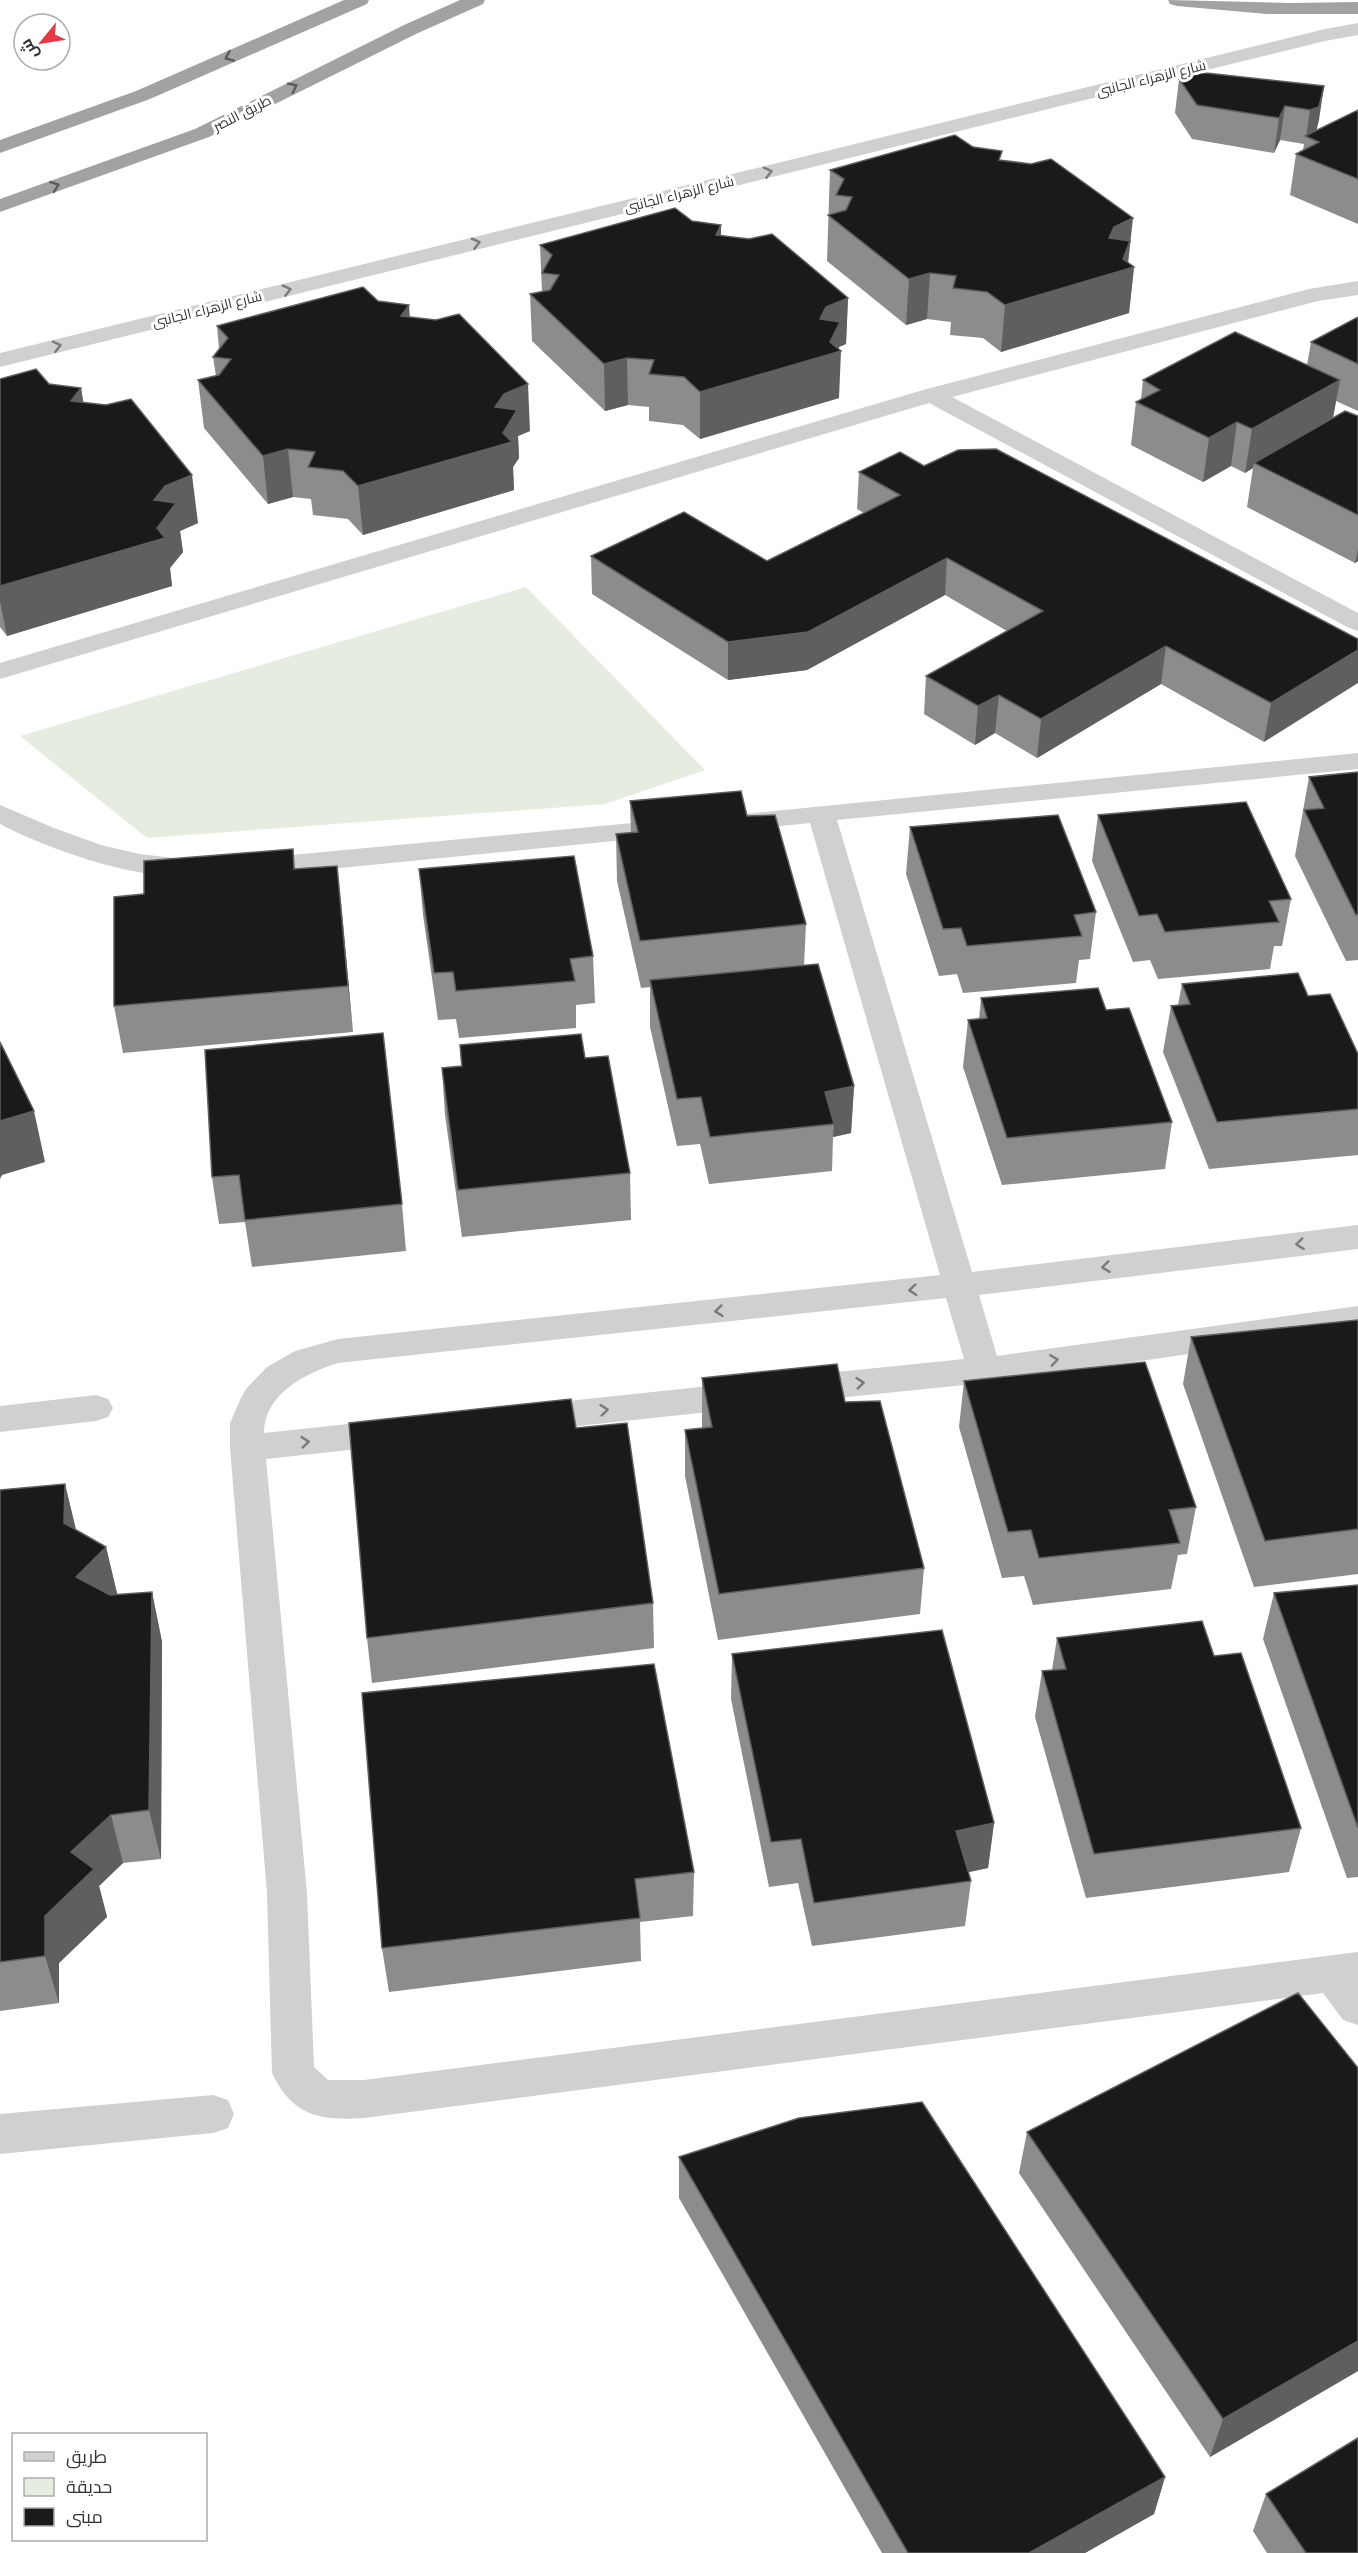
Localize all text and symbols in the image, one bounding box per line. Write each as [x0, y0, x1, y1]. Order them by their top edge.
north arrow [12, 12, 72, 72]
text: ش [16, 36, 43, 63]
one-way arrow [225, 50, 236, 62]
street label: شارع الزهراء الجانبى [1095, 57, 1208, 100]
one-way arrow [287, 83, 298, 95]
street label: طريق النصر [209, 92, 274, 136]
one-way arrow [763, 166, 773, 179]
street label: شارع الزهراء الجانبى [623, 173, 736, 216]
one-way arrow [49, 180, 60, 193]
one-way arrow [471, 238, 481, 251]
one-way arrow [282, 284, 292, 297]
street label: شارع الزهراء الجانبى [151, 288, 264, 331]
one-way arrow [52, 341, 62, 354]
one-way arrow [1295, 1237, 1304, 1250]
one-way arrow [1102, 1260, 1111, 1273]
one-way arrow [908, 1283, 917, 1296]
one-way arrow [714, 1304, 723, 1316]
one-way arrow [1049, 1355, 1059, 1367]
one-way arrow [856, 1377, 865, 1390]
one-way arrow [599, 1404, 608, 1417]
one-way arrow [301, 1436, 310, 1449]
legend [12, 2433, 207, 2541]
text: طريق [66, 2446, 107, 2469]
text: حديقة [66, 2476, 112, 2497]
text: مبنى [66, 2506, 103, 2528]

